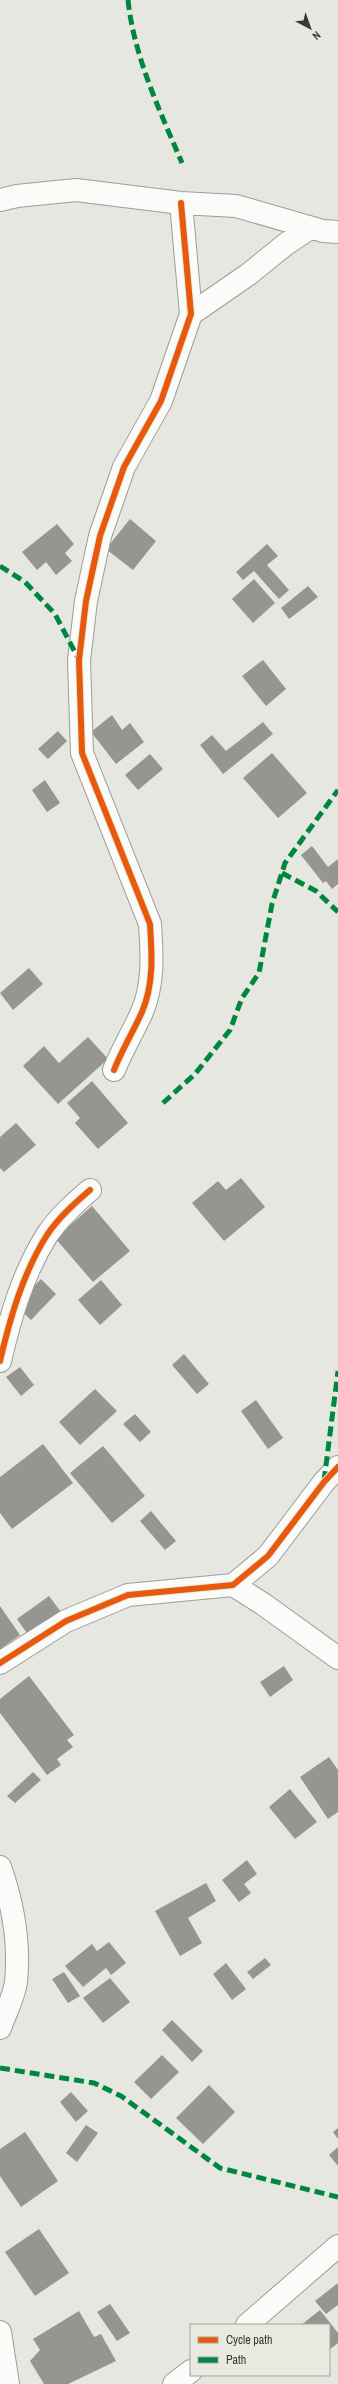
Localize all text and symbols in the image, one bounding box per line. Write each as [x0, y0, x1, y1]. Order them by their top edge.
north arrow [290, 8, 330, 48]
text: N [310, 28, 324, 43]
legend [190, 2324, 330, 2376]
text: Cycle path [226, 2332, 273, 2348]
text: Path [226, 2352, 246, 2368]

